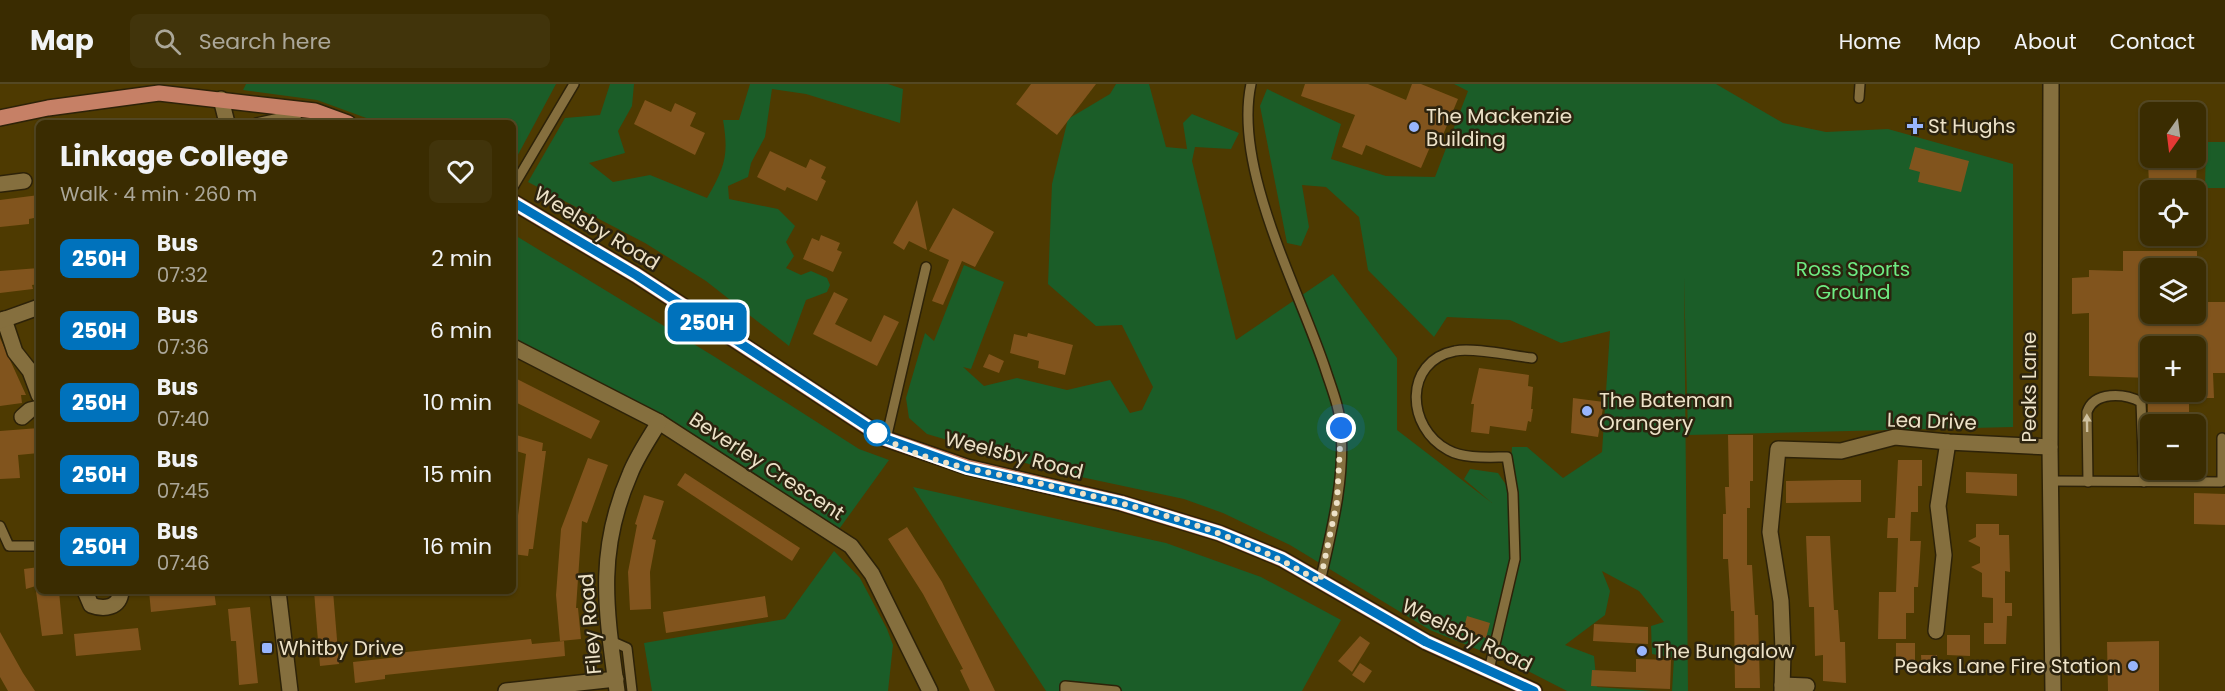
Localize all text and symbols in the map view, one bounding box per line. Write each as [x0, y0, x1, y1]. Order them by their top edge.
search box [130, 14, 550, 68]
text: Map [30, 21, 94, 60]
icon: search [151, 25, 184, 58]
text: Search here [199, 26, 331, 57]
text: Home [1839, 27, 1901, 56]
text: Map [1934, 27, 1981, 56]
text: About [2014, 27, 2077, 56]
text: Contact [2110, 27, 2195, 56]
place label: The Mackenzie Building [1426, 102, 1572, 153]
north arrow [2140, 102, 2206, 168]
map controls [2140, 102, 2206, 480]
place label: St Hughs [1928, 112, 2016, 140]
marker: St Hughs [1906, 117, 1924, 135]
marker: The Mackenzie Building [1407, 120, 1421, 134]
text: Linkage College [60, 137, 288, 176]
button: heart [429, 140, 492, 203]
street label: Weelsby Road [529, 179, 665, 277]
text: Walk · 4 min · 260 m [60, 180, 257, 208]
button: locate [2140, 180, 2206, 246]
text: Bus [157, 228, 198, 259]
text: 2 min [431, 243, 492, 274]
text: 250H [72, 244, 127, 273]
park label: Ross Sports Ground [1796, 255, 1910, 306]
button: layers [2140, 258, 2206, 324]
text: 07:32 [157, 261, 208, 289]
text: Bus [157, 300, 198, 331]
line badge: 250H [665, 302, 749, 342]
text: 250H [680, 308, 734, 337]
text: 6 min [430, 315, 492, 346]
text: 250H [72, 316, 127, 345]
street label: Peaks Lane [2015, 332, 2043, 442]
text: 07:36 [157, 333, 209, 361]
button: + [2140, 336, 2206, 402]
text: Bus [157, 372, 198, 403]
place label: The Bateman Orangery [1599, 386, 1733, 437]
text: 10 min [423, 387, 492, 418]
text: 250H [72, 388, 127, 417]
marker: The Bateman Orangery [1580, 404, 1594, 418]
text: 07:40 [157, 405, 210, 433]
street label: Beverley Crescent [684, 405, 850, 527]
street label: Lea Drive [1887, 405, 1977, 437]
your location [1326, 413, 1356, 443]
one-way arrow [2082, 414, 2092, 433]
button: − [2140, 414, 2206, 480]
unlabelled marker [864, 420, 890, 446]
street label: Weelsby Road [942, 424, 1086, 486]
text: Bus [157, 444, 198, 475]
text: 15 min [423, 459, 492, 490]
text: 250H [72, 460, 127, 489]
text: 07:45 [157, 477, 210, 505]
text: Bus [157, 516, 198, 547]
text: 16 min [423, 531, 492, 562]
text: 250H [72, 532, 127, 561]
text: 07:46 [157, 549, 210, 577]
street label: Filey Road [572, 573, 608, 675]
street label: Weelsby Road [1397, 591, 1537, 679]
place label: Whitby Drive [279, 634, 404, 662]
place label: The Bungalow [1654, 637, 1795, 665]
marker: Whitby Drive [260, 641, 274, 655]
marker: The Bungalow [1635, 644, 1649, 658]
place label: Peaks Lane Fire Station [1894, 652, 2121, 680]
marker: Peaks Lane Fire Station [2126, 659, 2140, 673]

